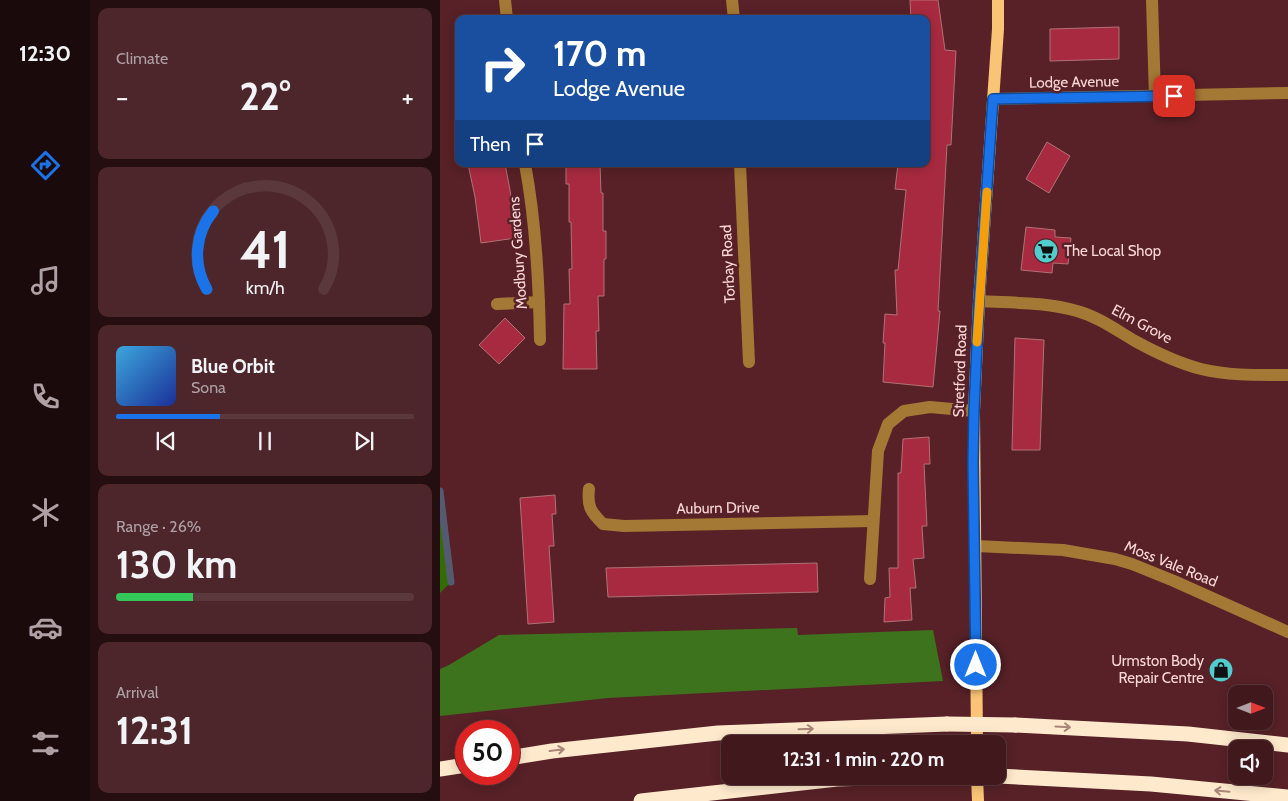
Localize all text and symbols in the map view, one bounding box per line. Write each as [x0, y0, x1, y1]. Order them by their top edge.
text: 170 m [553, 32, 646, 75]
icon: right [470, 35, 535, 100]
text: 12:30 [19, 40, 71, 67]
text: Climate [116, 49, 168, 68]
street label: Lodge Avenue [1029, 72, 1119, 92]
text: 22° [239, 73, 291, 120]
text: Lodge Avenue [553, 75, 685, 102]
pin [1153, 75, 1195, 117]
text: − [116, 80, 128, 114]
text: + [402, 80, 414, 114]
icon: arrive [1160, 82, 1188, 110]
icon: arrive [521, 130, 549, 158]
text: Then [470, 133, 511, 156]
icon: directions [28, 148, 63, 183]
street label: Modbury Gardens [505, 196, 531, 310]
text: 41 [239, 218, 291, 281]
street label: Torbay Road [717, 224, 739, 304]
supermarket icon: The Local Shop [1033, 238, 1059, 264]
place label: The Local Shop [1064, 242, 1161, 260]
icon: music [28, 263, 63, 298]
text: km/h [245, 277, 285, 298]
street label: Elm Grove [1109, 301, 1176, 348]
street label: Stretford Road [949, 324, 971, 418]
text: Blue Orbit [191, 355, 275, 378]
text: Sona [191, 378, 226, 397]
icon: phone [28, 379, 63, 414]
icon: previous [152, 427, 180, 455]
icon: pause [251, 427, 279, 455]
icon: next [350, 427, 378, 455]
icon: climate [28, 495, 63, 530]
street label: Auburn Drive [676, 498, 760, 518]
text: Range · 26% [116, 517, 201, 536]
street label: Moss Vale Road [1122, 537, 1220, 591]
text: 130 km [116, 541, 237, 588]
icon: car [28, 610, 63, 645]
position arrow [949, 638, 1001, 690]
place label: Urmston Body Repair Centre [1111, 652, 1204, 687]
shop icon: Urmston Body Repair Centre [1208, 657, 1234, 683]
text: Arrival [116, 683, 159, 702]
north arrow [1228, 685, 1272, 730]
map controls [1228, 685, 1273, 785]
text: 12:31 [116, 707, 193, 754]
speed limit sign: 50 [455, 720, 520, 785]
one-way arrow [1055, 723, 1071, 732]
one-way arrow [798, 725, 814, 734]
icon: filters [28, 726, 63, 761]
button: sound [1228, 740, 1273, 785]
one-way arrow [549, 745, 565, 755]
text: 12:31 · 1 min · 220 m [783, 748, 944, 771]
one-way arrow [1214, 786, 1230, 796]

